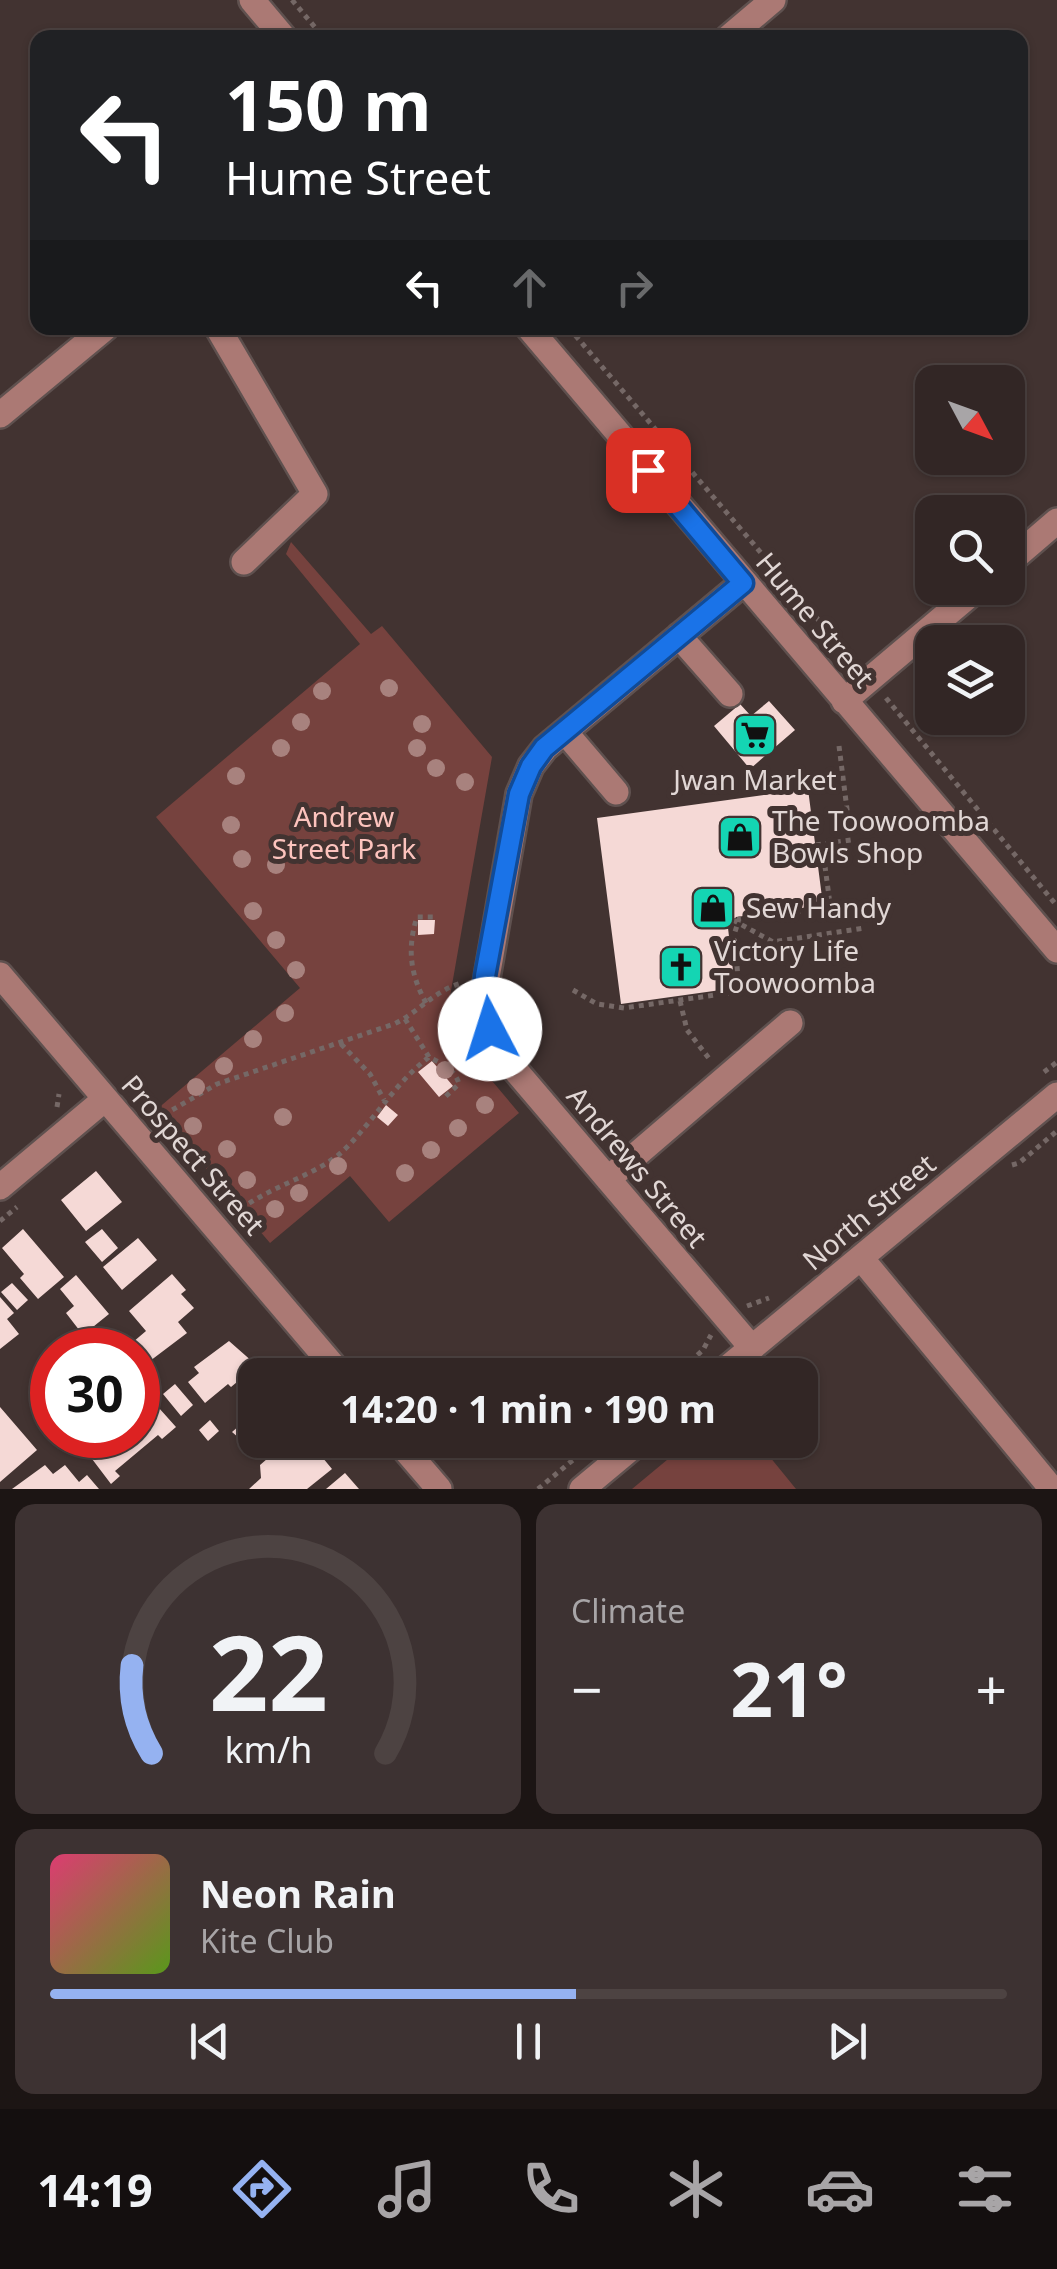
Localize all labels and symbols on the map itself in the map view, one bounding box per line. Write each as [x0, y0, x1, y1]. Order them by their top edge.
north arrow [915, 365, 1025, 475]
pin [606, 428, 691, 513]
street label: Hume Street [748, 544, 884, 695]
supermarket icon: Jwan Market [732, 712, 778, 758]
place label: Jwan Market [670, 760, 837, 798]
park label: Andrew Street Park [272, 797, 416, 867]
place label: The Toowoomba Bowls Shop [772, 801, 990, 871]
shop icon: The Toowoomba Bowls Shop [717, 814, 763, 860]
shop icon: Sew Handy [690, 885, 736, 931]
place label: Sew Handy [746, 888, 892, 926]
place label: Victory Life Toowoomba [714, 931, 876, 1001]
church icon: Victory Life Toowoomba [658, 944, 704, 990]
position arrow [438, 977, 542, 1081]
street label: Prospect Street [114, 1066, 274, 1242]
street label: Andrews Street [559, 1078, 716, 1255]
street label: North Street [794, 1144, 943, 1278]
speed limit sign: 30 [30, 1328, 160, 1458]

